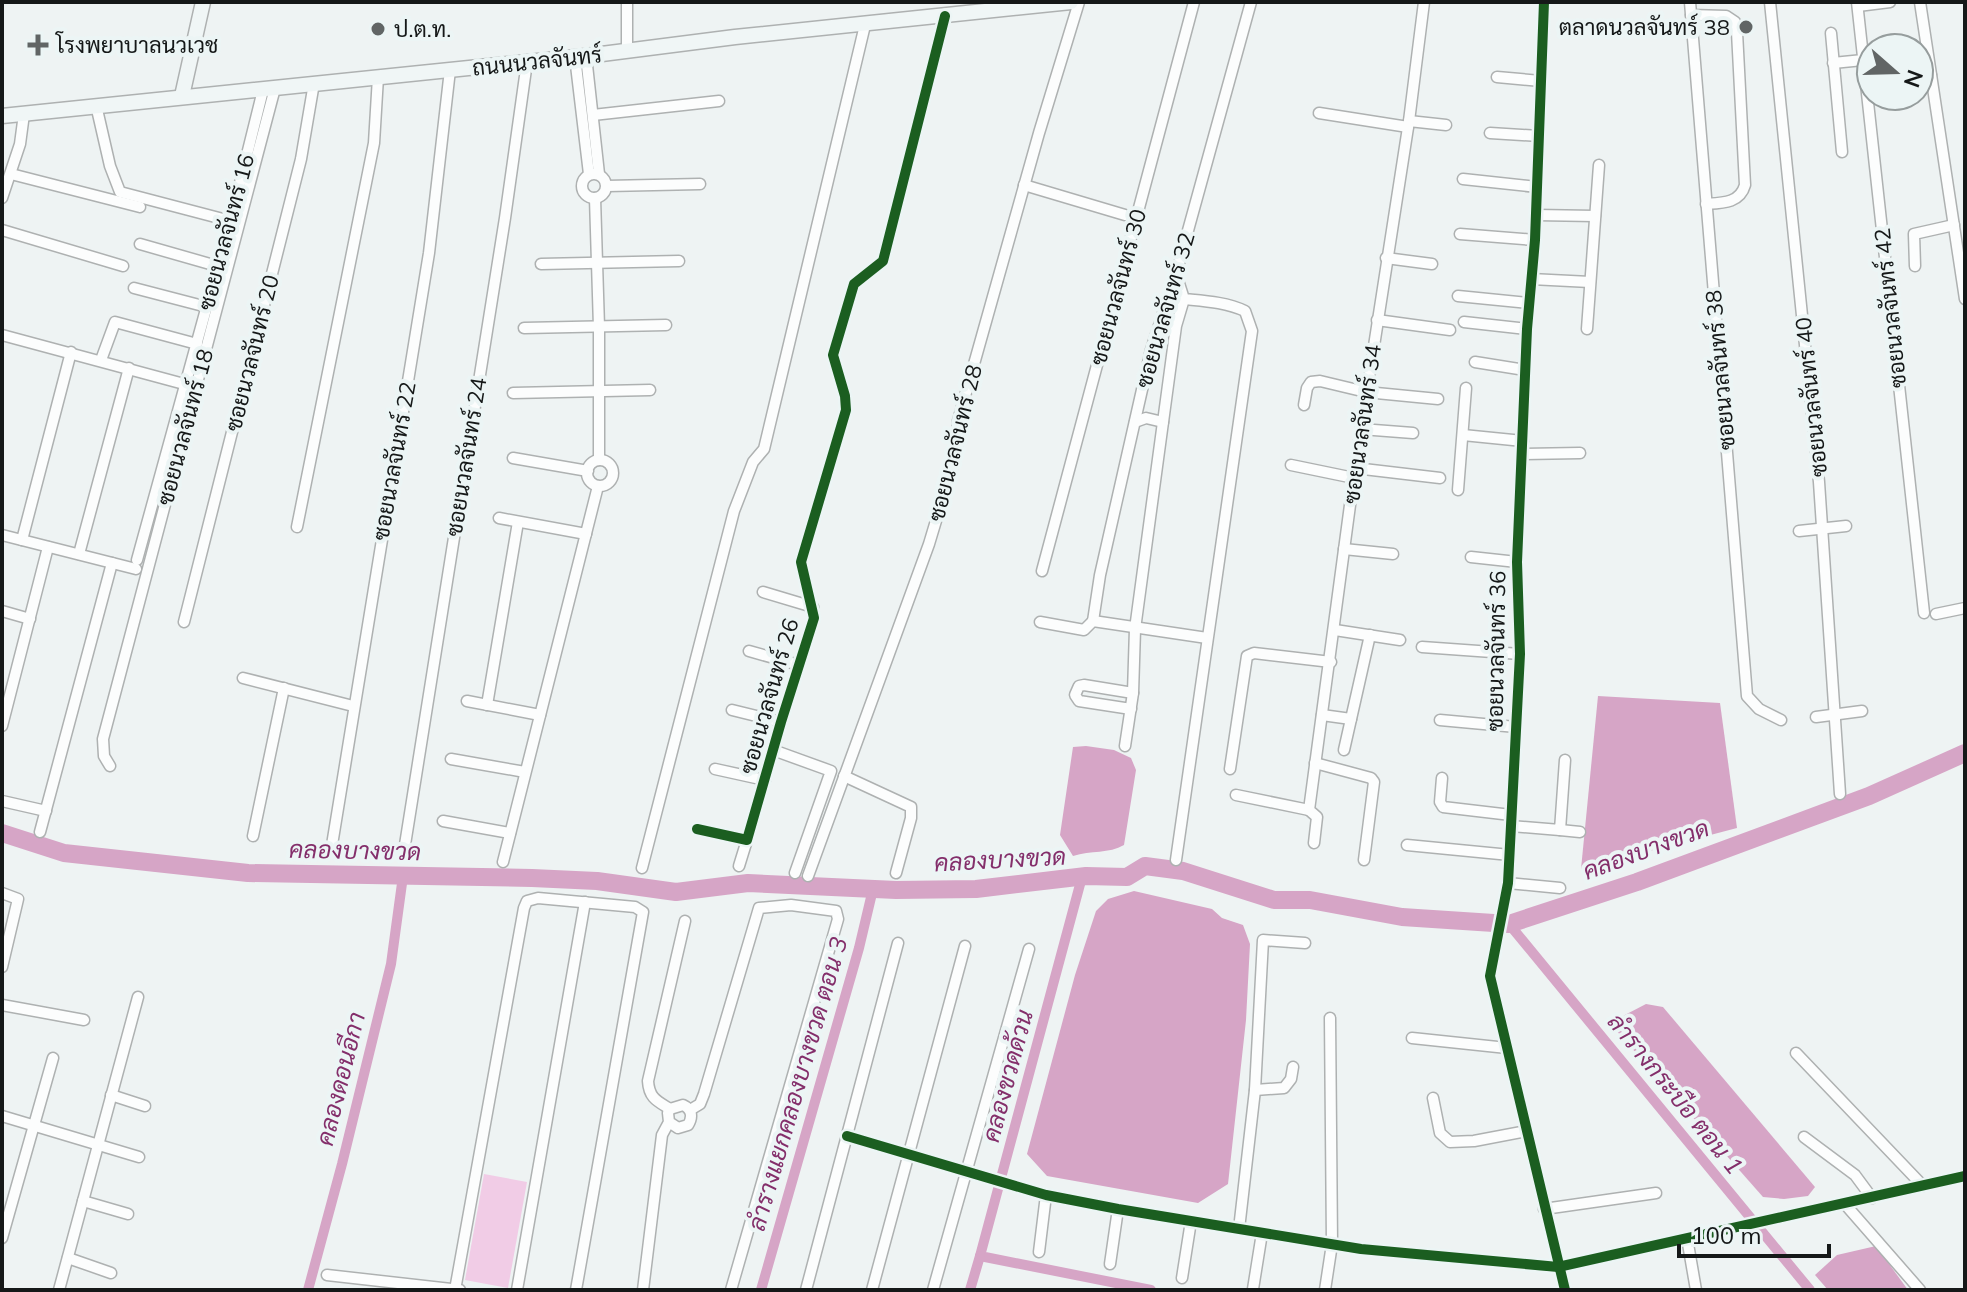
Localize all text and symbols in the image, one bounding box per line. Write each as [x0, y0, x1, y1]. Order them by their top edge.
place label: ตลาดนวลจันทร์ 38 [1559, 13, 1730, 41]
place label: ป.ต.ท. [394, 15, 451, 43]
marker: ตลาดนวลจันทร์ 38 [1737, 18, 1755, 36]
marker: ป.ต.ท. [369, 20, 387, 38]
place label: โรงพยาบาลนวเวช [55, 31, 218, 59]
north arrow [1855, 32, 1935, 112]
marker: โรงพยาบาลนวเวช [27, 34, 49, 56]
street label: ถนนนวลจันทร์ [471, 40, 603, 82]
text: N [1898, 66, 1930, 91]
street label: ซอยนวลจันทร์ 16 [192, 151, 260, 313]
street label: ซอยนวลจันทร์ 30 [1084, 206, 1152, 368]
street label: ซอยนวลจันทร์ 42 [1868, 227, 1912, 389]
street label: ซอยนวลจันทร์ 32 [1129, 229, 1201, 391]
street label: ซอยนวลจันทร์ 20 [219, 272, 285, 434]
street label: ซอยนวลจันทร์ 38 [1699, 289, 1741, 451]
street label: ซอยนวลจันทร์ 40 [1789, 316, 1833, 478]
street label: ซอยนวลจันทร์ 34 [1337, 343, 1387, 505]
street label: ซอยนวลจันทร์ 18 [151, 346, 219, 508]
street label: ซอยนวลจันทร์ 28 [922, 362, 988, 524]
street label: ซอยนวลจันทร์ 24 [440, 376, 492, 538]
street label: ซอยนวลจันทร์ 22 [366, 379, 422, 543]
street label: ซอยนวลจันทร์ 36 [1481, 570, 1511, 732]
street label: ซอยนวลจันทร์ 26 [733, 615, 805, 777]
water label: คลองบางขวด [1578, 812, 1713, 886]
water label: คลองบางขวด [289, 834, 421, 866]
water label: คลองบางขวด [933, 841, 1067, 877]
water label: ลำรางแยกคลองบางขวด ตอน 3 [741, 933, 853, 1234]
water label: คลองขวดด้วน [975, 1006, 1039, 1145]
water label: ลำรางกระบือ ตอน 1 [1602, 1007, 1750, 1180]
water label: คลองดอนอีกา [309, 1009, 371, 1149]
scale bar [1679, 1208, 1829, 1258]
text: 100 m [1691, 1220, 1762, 1250]

